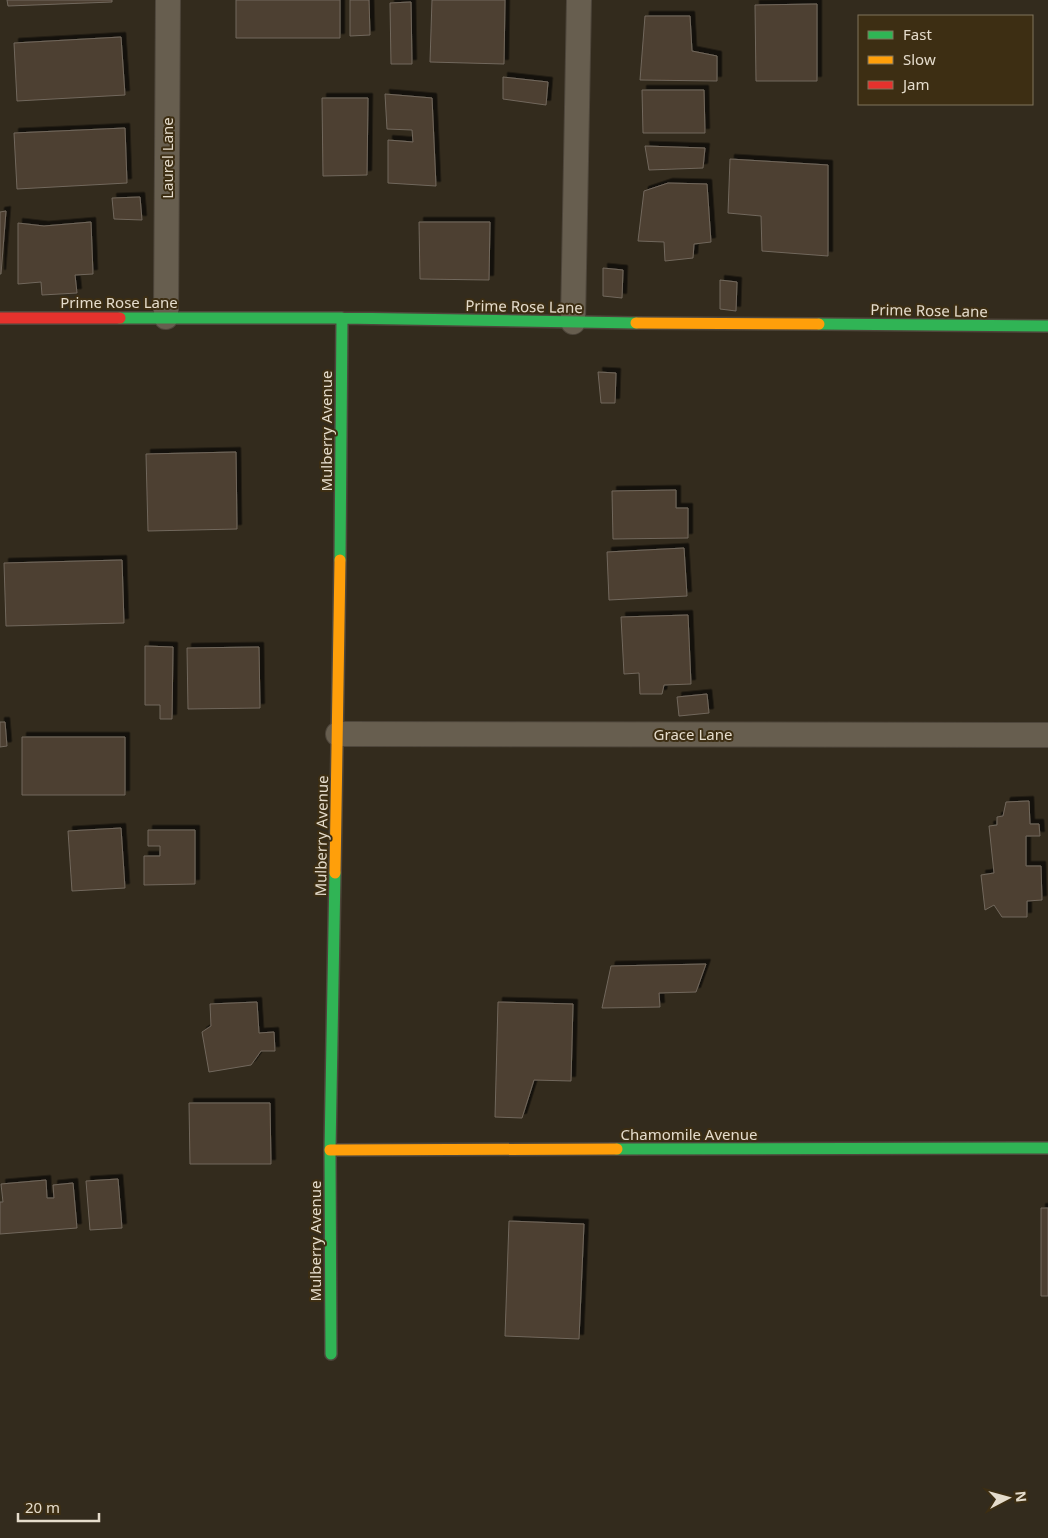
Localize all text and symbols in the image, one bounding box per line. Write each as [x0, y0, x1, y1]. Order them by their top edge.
legend [858, 15, 1033, 105]
text: Fast [903, 24, 932, 44]
text: Slow [903, 49, 936, 69]
text: Jam [901, 74, 930, 94]
street label: Laurel Lane [157, 117, 177, 199]
street label: Prime Rose Lane [60, 292, 178, 312]
street label: Prime Rose Lane [465, 295, 583, 317]
street label: Prime Rose Lane [870, 299, 988, 321]
street label: Mulberry Avenue [316, 370, 336, 492]
street label: Grace Lane [654, 724, 732, 744]
street label: Mulberry Avenue [310, 775, 332, 897]
street label: Chamomile Avenue [620, 1124, 758, 1144]
street label: Mulberry Avenue [305, 1180, 325, 1302]
north arrow [983, 1473, 1033, 1523]
scale bar [18, 1490, 99, 1522]
text: N [1011, 1490, 1031, 1503]
text: 20 m [25, 1497, 60, 1517]

